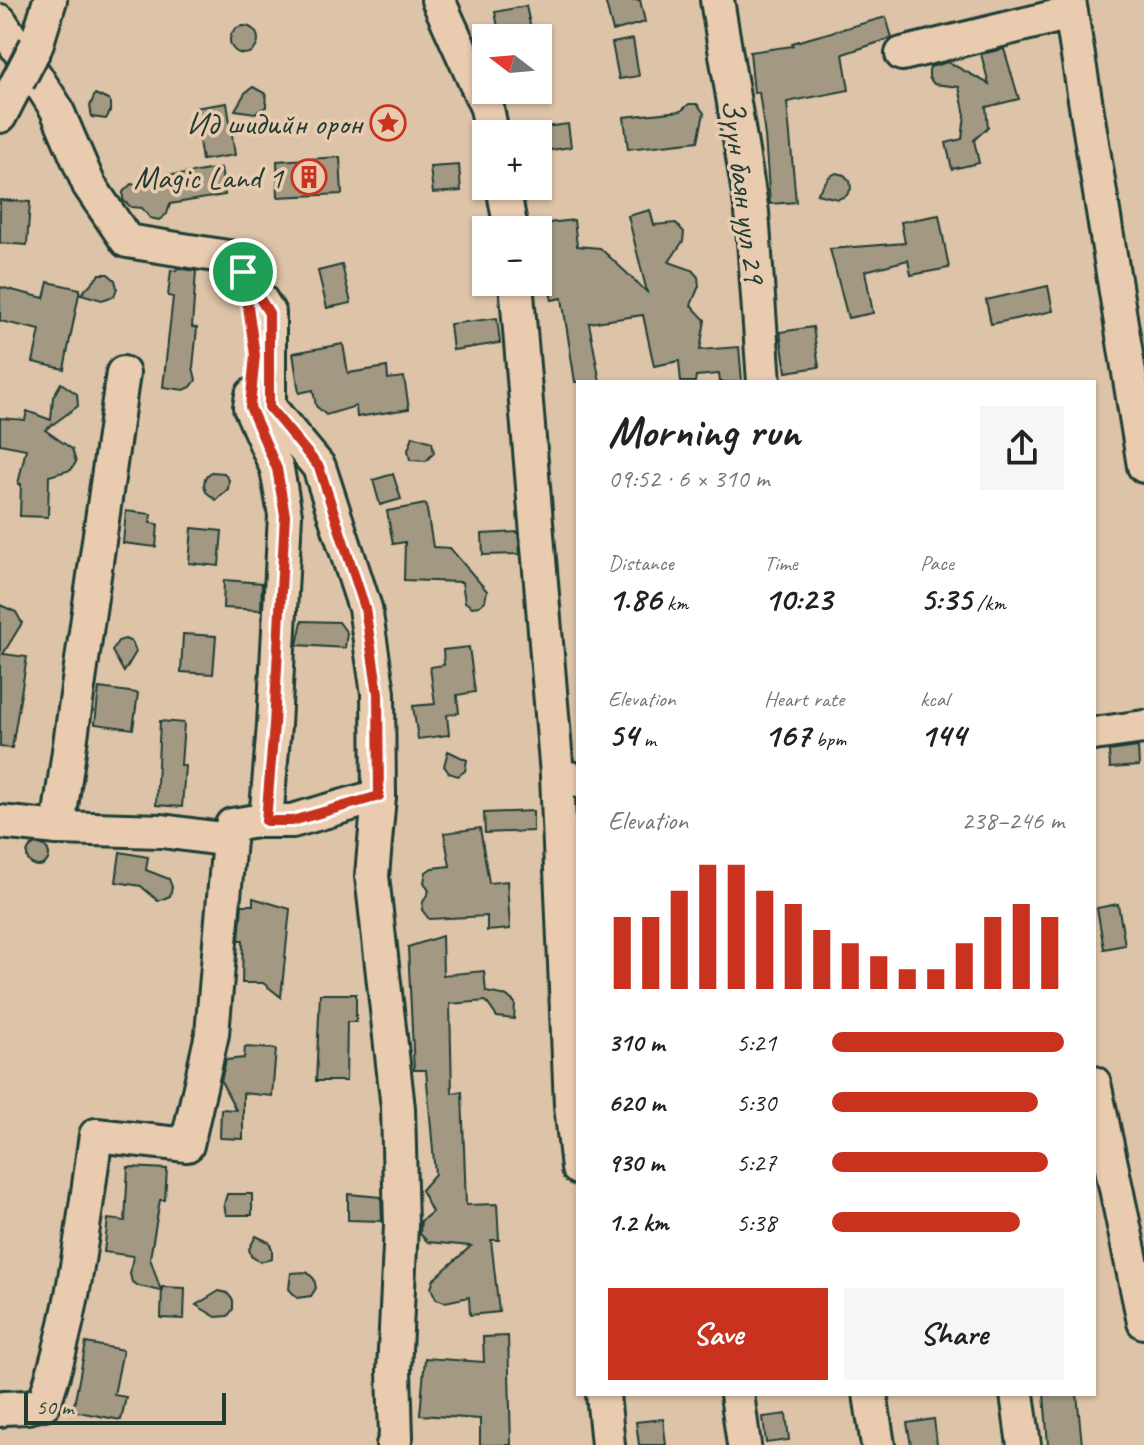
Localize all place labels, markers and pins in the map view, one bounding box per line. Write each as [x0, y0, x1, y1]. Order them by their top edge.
place label: Ид шидийн орон [187, 103, 365, 144]
place icon: Ид шидийн орон [369, 104, 407, 142]
place label: Magic Land 1 [134, 157, 285, 198]
building icon: Magic Land 1 [290, 158, 328, 196]
pin [209, 238, 277, 306]

